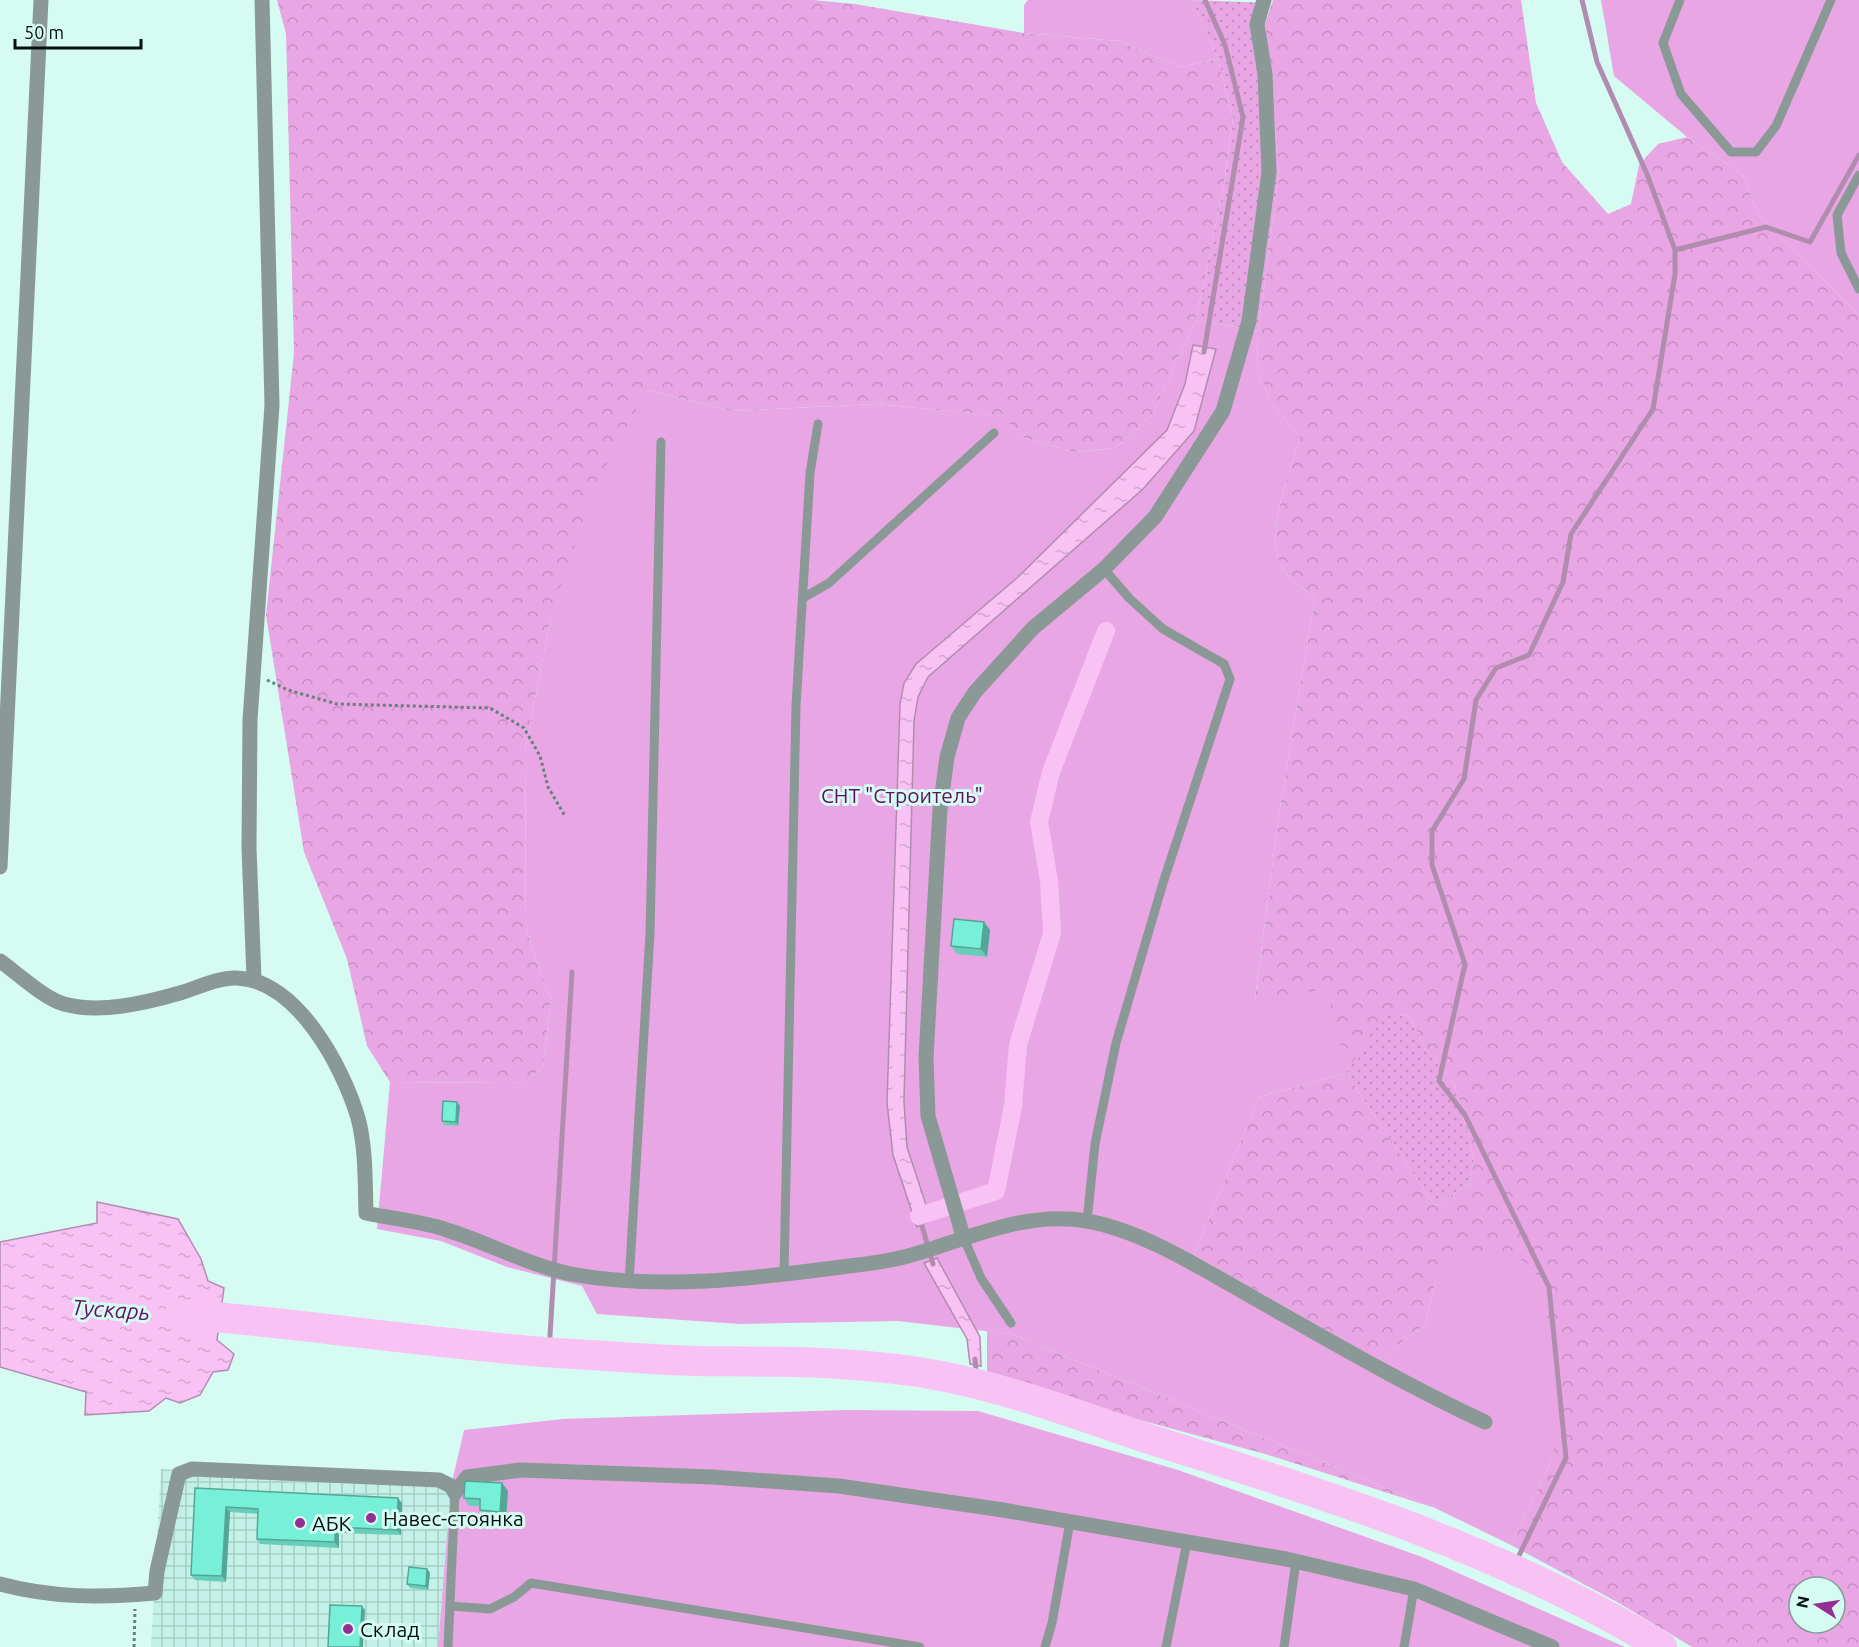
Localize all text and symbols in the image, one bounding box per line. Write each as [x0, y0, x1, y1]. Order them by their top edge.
scale bar [15, 12, 141, 50]
text: 50 m [24, 22, 64, 42]
park label: СНТ "Строитель" [821, 783, 983, 807]
water label: Тускарь [71, 1294, 151, 1324]
place label: Навес-стоянка [383, 1506, 524, 1530]
place label: АБК [312, 1511, 352, 1535]
marker: Навес-стоянка [364, 1511, 378, 1525]
marker: АБК [293, 1516, 307, 1530]
north arrow [1787, 1575, 1847, 1635]
text: N [1792, 1594, 1812, 1610]
place label: Склад [360, 1617, 420, 1641]
marker: Склад [341, 1622, 355, 1636]

